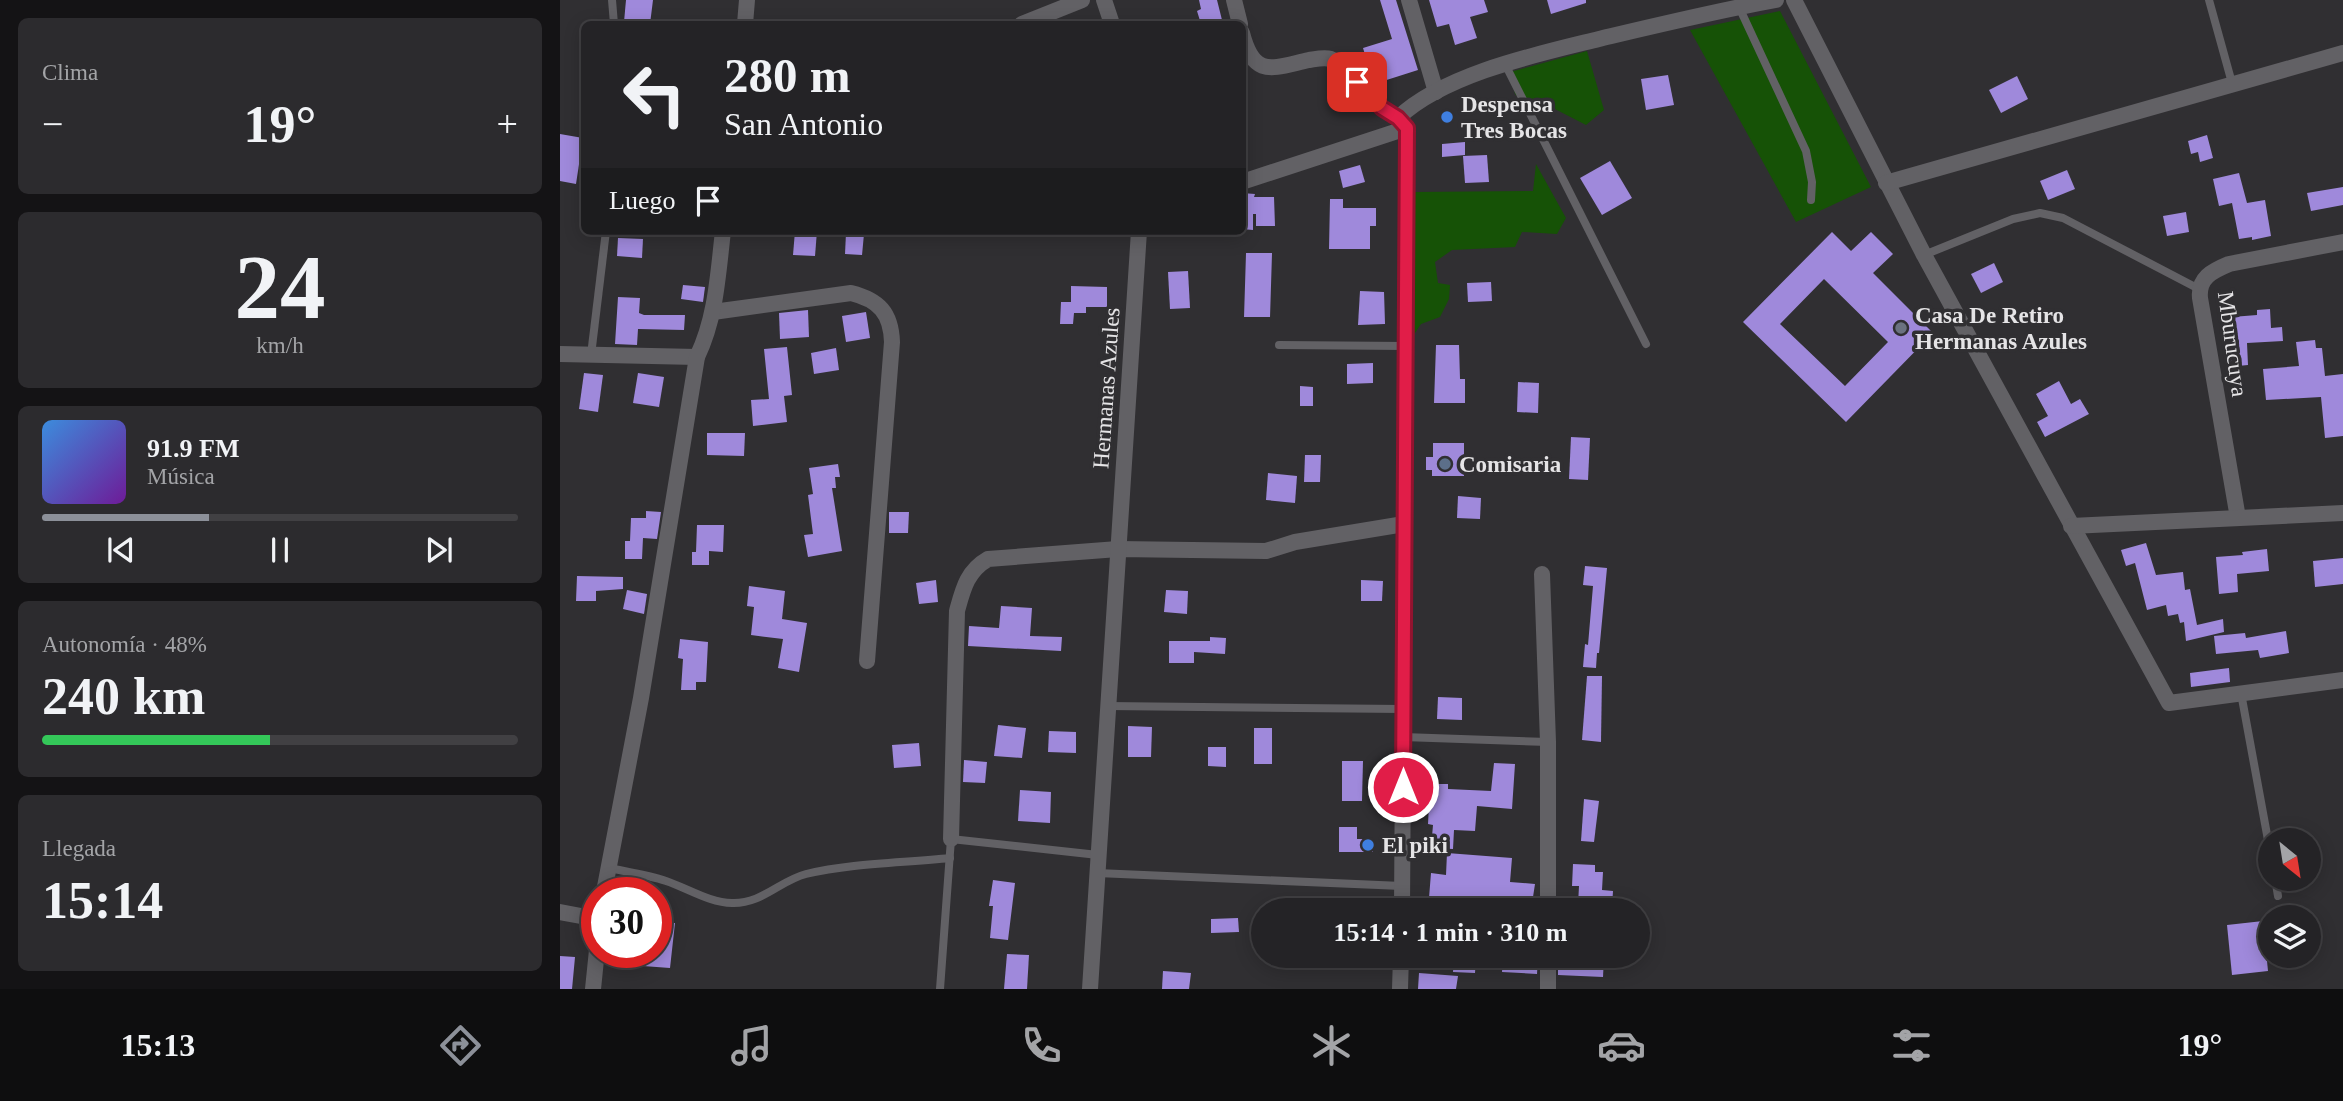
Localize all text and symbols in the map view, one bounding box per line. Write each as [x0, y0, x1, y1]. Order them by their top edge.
text: 280 m [724, 48, 851, 103]
icon: left [609, 49, 700, 140]
pin [1327, 52, 1387, 112]
text: Clima [42, 60, 98, 85]
icon: arrive [1338, 63, 1376, 101]
place label: Despensa Tres Bocas [1461, 92, 1567, 143]
text: 19° [244, 96, 316, 153]
text: − [42, 103, 63, 145]
text: + [497, 103, 518, 145]
text: San Antonio [724, 106, 883, 142]
marker: Despensa Tres Bocas [1439, 109, 1455, 125]
icon: arrive [689, 182, 727, 220]
text: Luego [609, 186, 675, 215]
text: 24 [235, 237, 326, 338]
street label: Mburucuya [2213, 290, 2252, 398]
place label: Casa De Retiro Hermanas Azules [1915, 303, 2087, 354]
street label: Hermanas Azules [1088, 307, 1125, 470]
marker: Casa De Retiro Hermanas Azules [1893, 320, 1909, 336]
text: km/h [256, 333, 304, 358]
text: 91.9 FM [147, 434, 239, 463]
place label: Comisaria [1459, 452, 1562, 477]
marker: Comisaria [1437, 456, 1453, 472]
text: Música [147, 464, 215, 489]
icon: previous [102, 531, 140, 569]
icon: pause [261, 531, 299, 569]
icon: next [420, 531, 458, 569]
text: Autonomía · 48% [42, 632, 207, 657]
text: 240 km [42, 668, 205, 725]
position arrow [1366, 750, 1440, 824]
north arrow [2258, 828, 2320, 891]
map controls [2258, 828, 2321, 968]
place label: El piki [1382, 833, 1448, 858]
text: Llegada [42, 836, 116, 861]
marker: El piki [1360, 837, 1376, 853]
text: 15:14 [42, 872, 163, 929]
speed limit sign: 30 [581, 877, 672, 968]
button: layers [2258, 905, 2321, 968]
text: 15:14 · 1 min · 310 m [1334, 918, 1568, 947]
icon: directions [436, 1021, 485, 1070]
icon: music [727, 1021, 776, 1070]
icon: phone [1017, 1021, 1066, 1070]
icon: climate [1307, 1021, 1356, 1070]
icon: car [1597, 1021, 1646, 1070]
icon: filters [1887, 1021, 1936, 1070]
text: 15:13 [121, 1027, 195, 1063]
text: 19° [2178, 1027, 2222, 1063]

